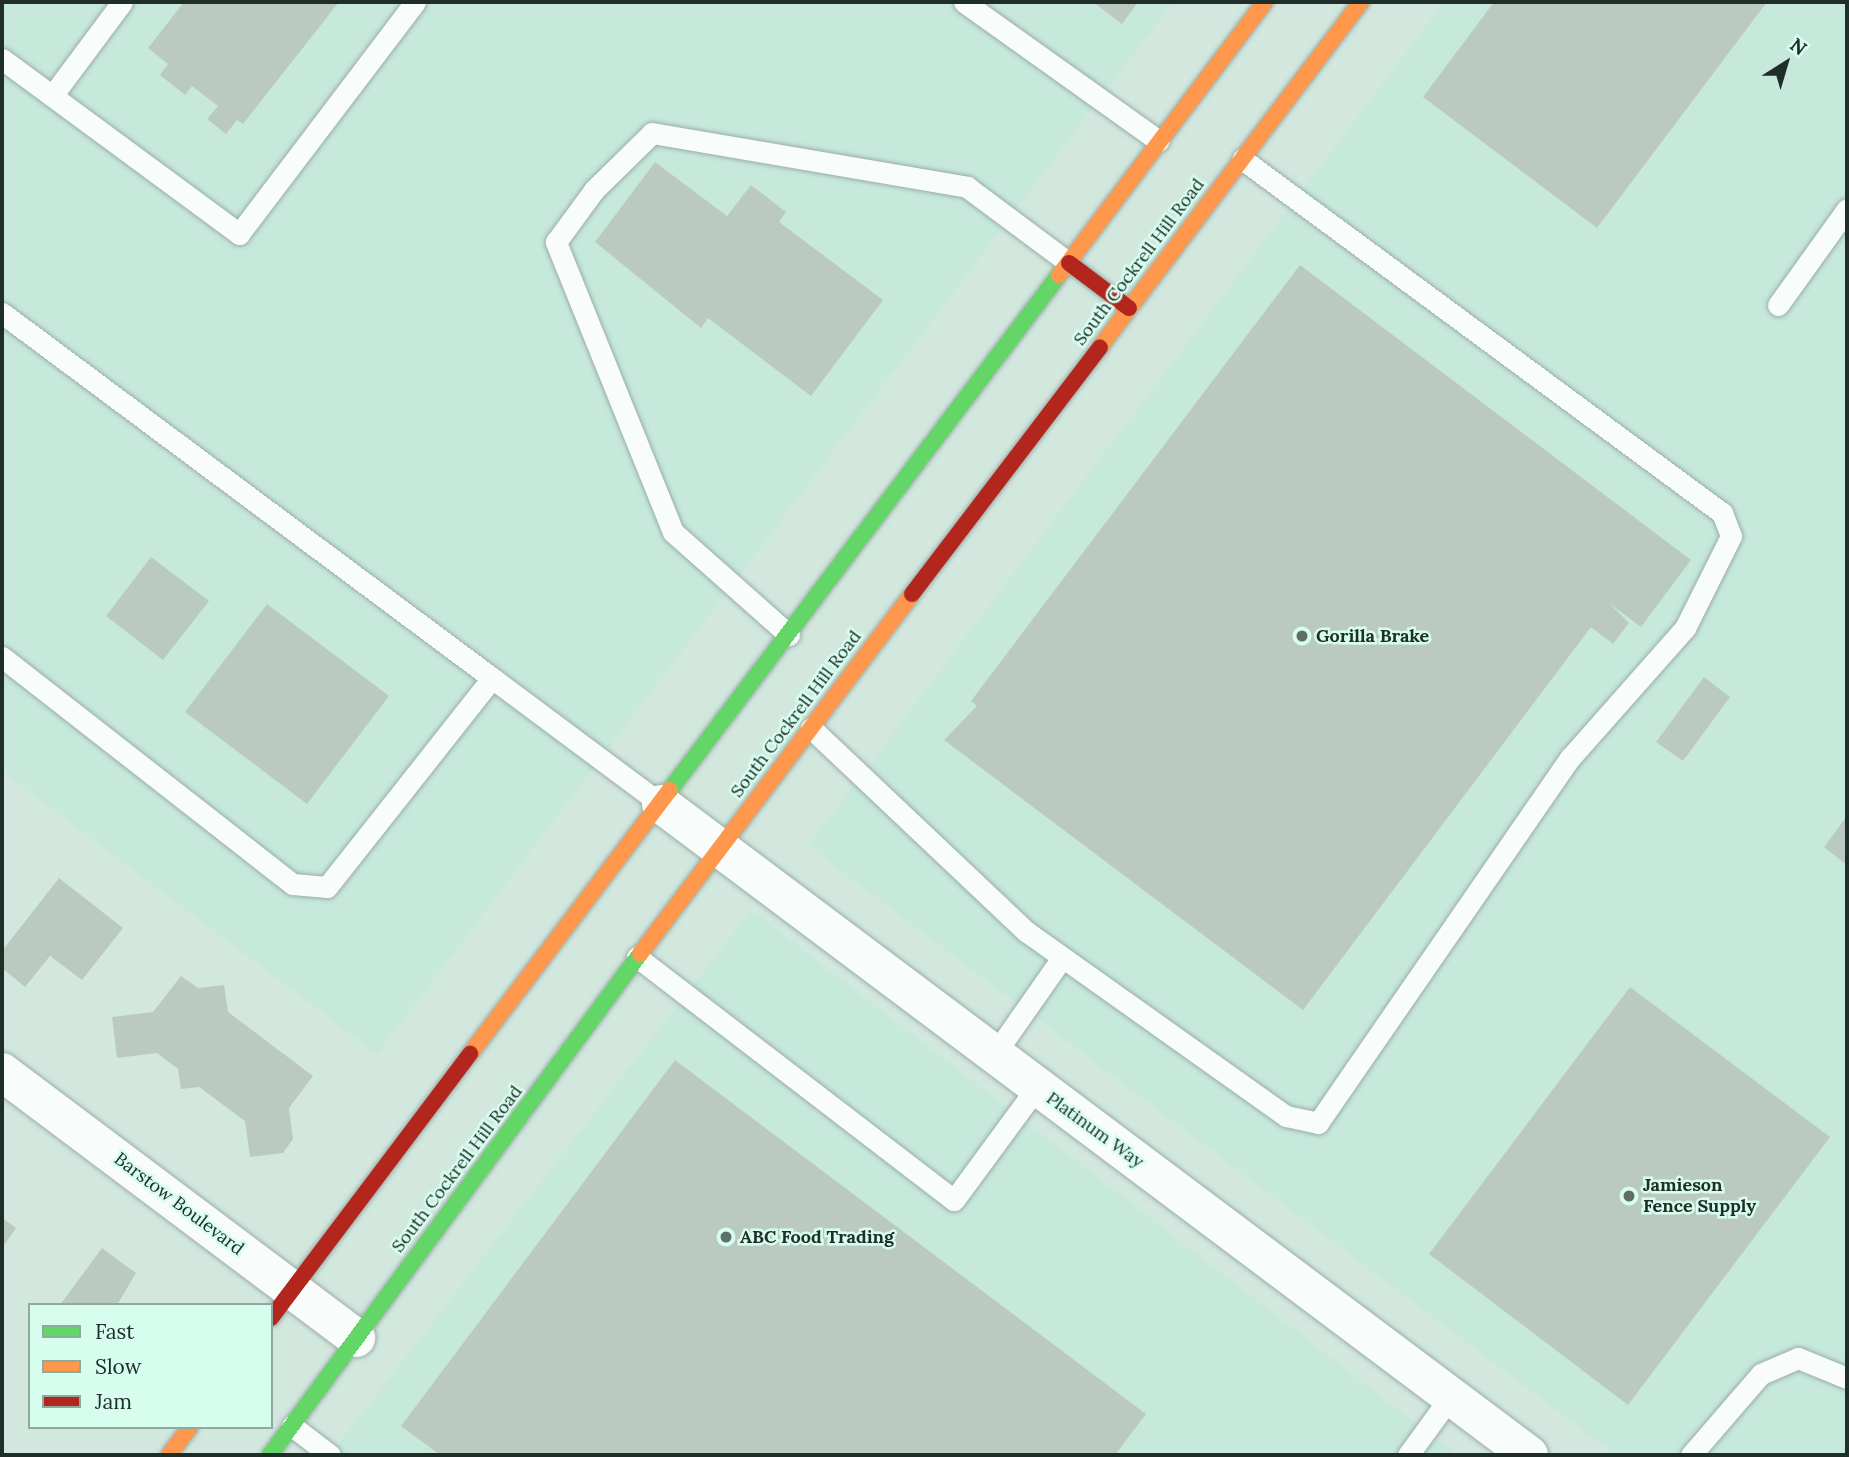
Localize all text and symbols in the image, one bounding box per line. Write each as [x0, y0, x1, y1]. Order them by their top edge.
north arrow [1751, 28, 1821, 98]
text: N [1786, 32, 1812, 60]
street label: South Cockrell Hill Road [1069, 174, 1209, 350]
place label: Gorilla Brake [1316, 625, 1429, 647]
street label: South Cockrell Hill Road [726, 626, 866, 802]
marker: Gorilla Brake [1294, 628, 1310, 644]
street label: South Cockrell Hill Road [387, 1081, 527, 1257]
street label: Platinum Way [1042, 1087, 1148, 1173]
street label: Barstow Boulevard [110, 1148, 248, 1260]
place label: Jamieson Fence Supply [1643, 1175, 1756, 1218]
marker: Jamieson Fence Supply [1621, 1188, 1637, 1204]
place label: ABC Food Trading [740, 1226, 894, 1248]
marker: ABC Food Trading [718, 1229, 734, 1245]
legend [28, 1303, 273, 1429]
text: Fast [95, 1318, 134, 1345]
text: Slow [95, 1353, 142, 1380]
text: Jam [95, 1388, 132, 1415]

